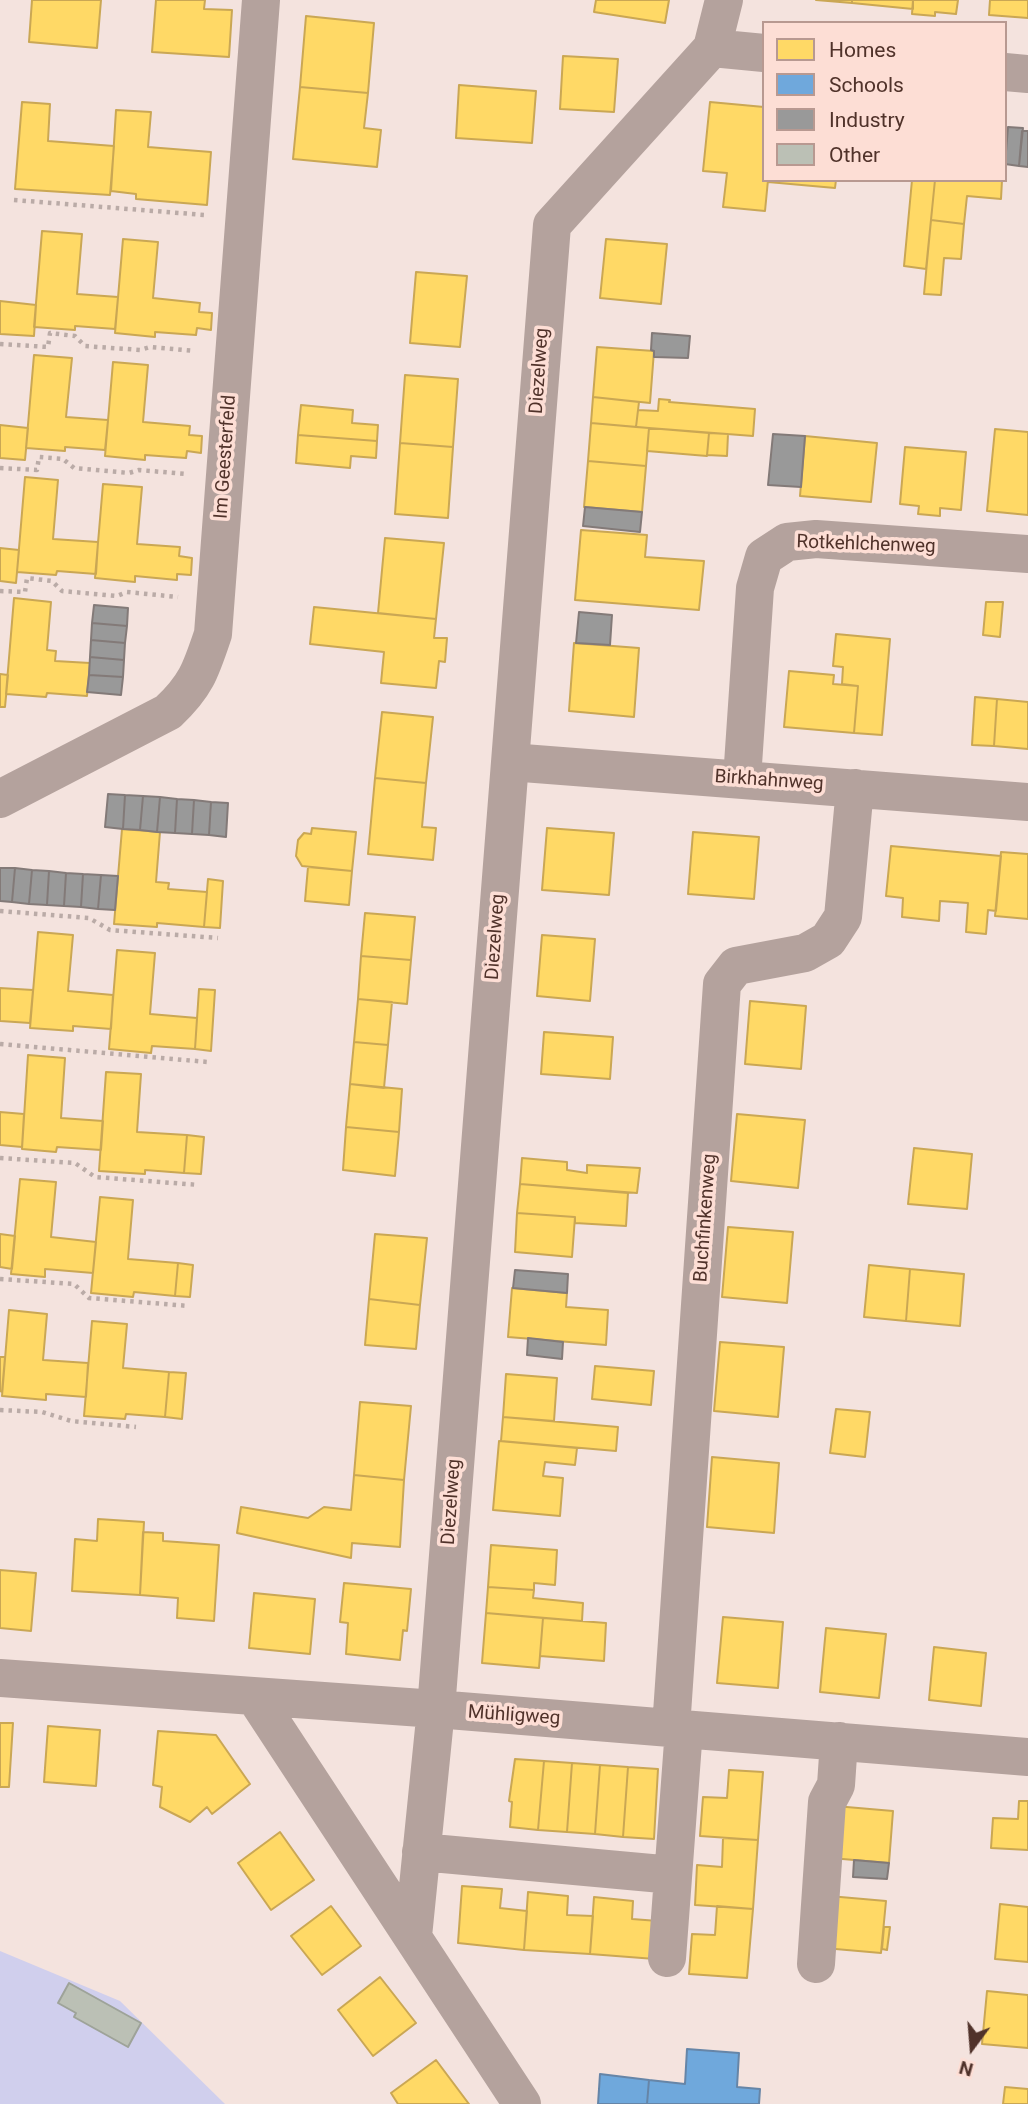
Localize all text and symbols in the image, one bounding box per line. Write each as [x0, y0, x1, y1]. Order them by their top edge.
legend [762, 21, 1007, 182]
text: Homes [829, 38, 896, 62]
text: Schools [829, 73, 904, 97]
text: Industry [829, 108, 905, 132]
text: Other [829, 143, 880, 167]
street label: Diezelweg [526, 327, 554, 415]
street label: Im Geesterfeld [210, 394, 242, 520]
street label: Rotkehlchenweg [796, 531, 936, 559]
street label: Birkhahnweg [714, 766, 824, 796]
street label: Diezelweg [482, 893, 510, 981]
street label: Buchfinkenweg [690, 1153, 722, 1283]
street label: Diezelweg [438, 1458, 466, 1546]
street label: Mühligweg [467, 1701, 561, 1731]
north arrow [937, 2013, 1007, 2083]
text: N [956, 2056, 976, 2082]

